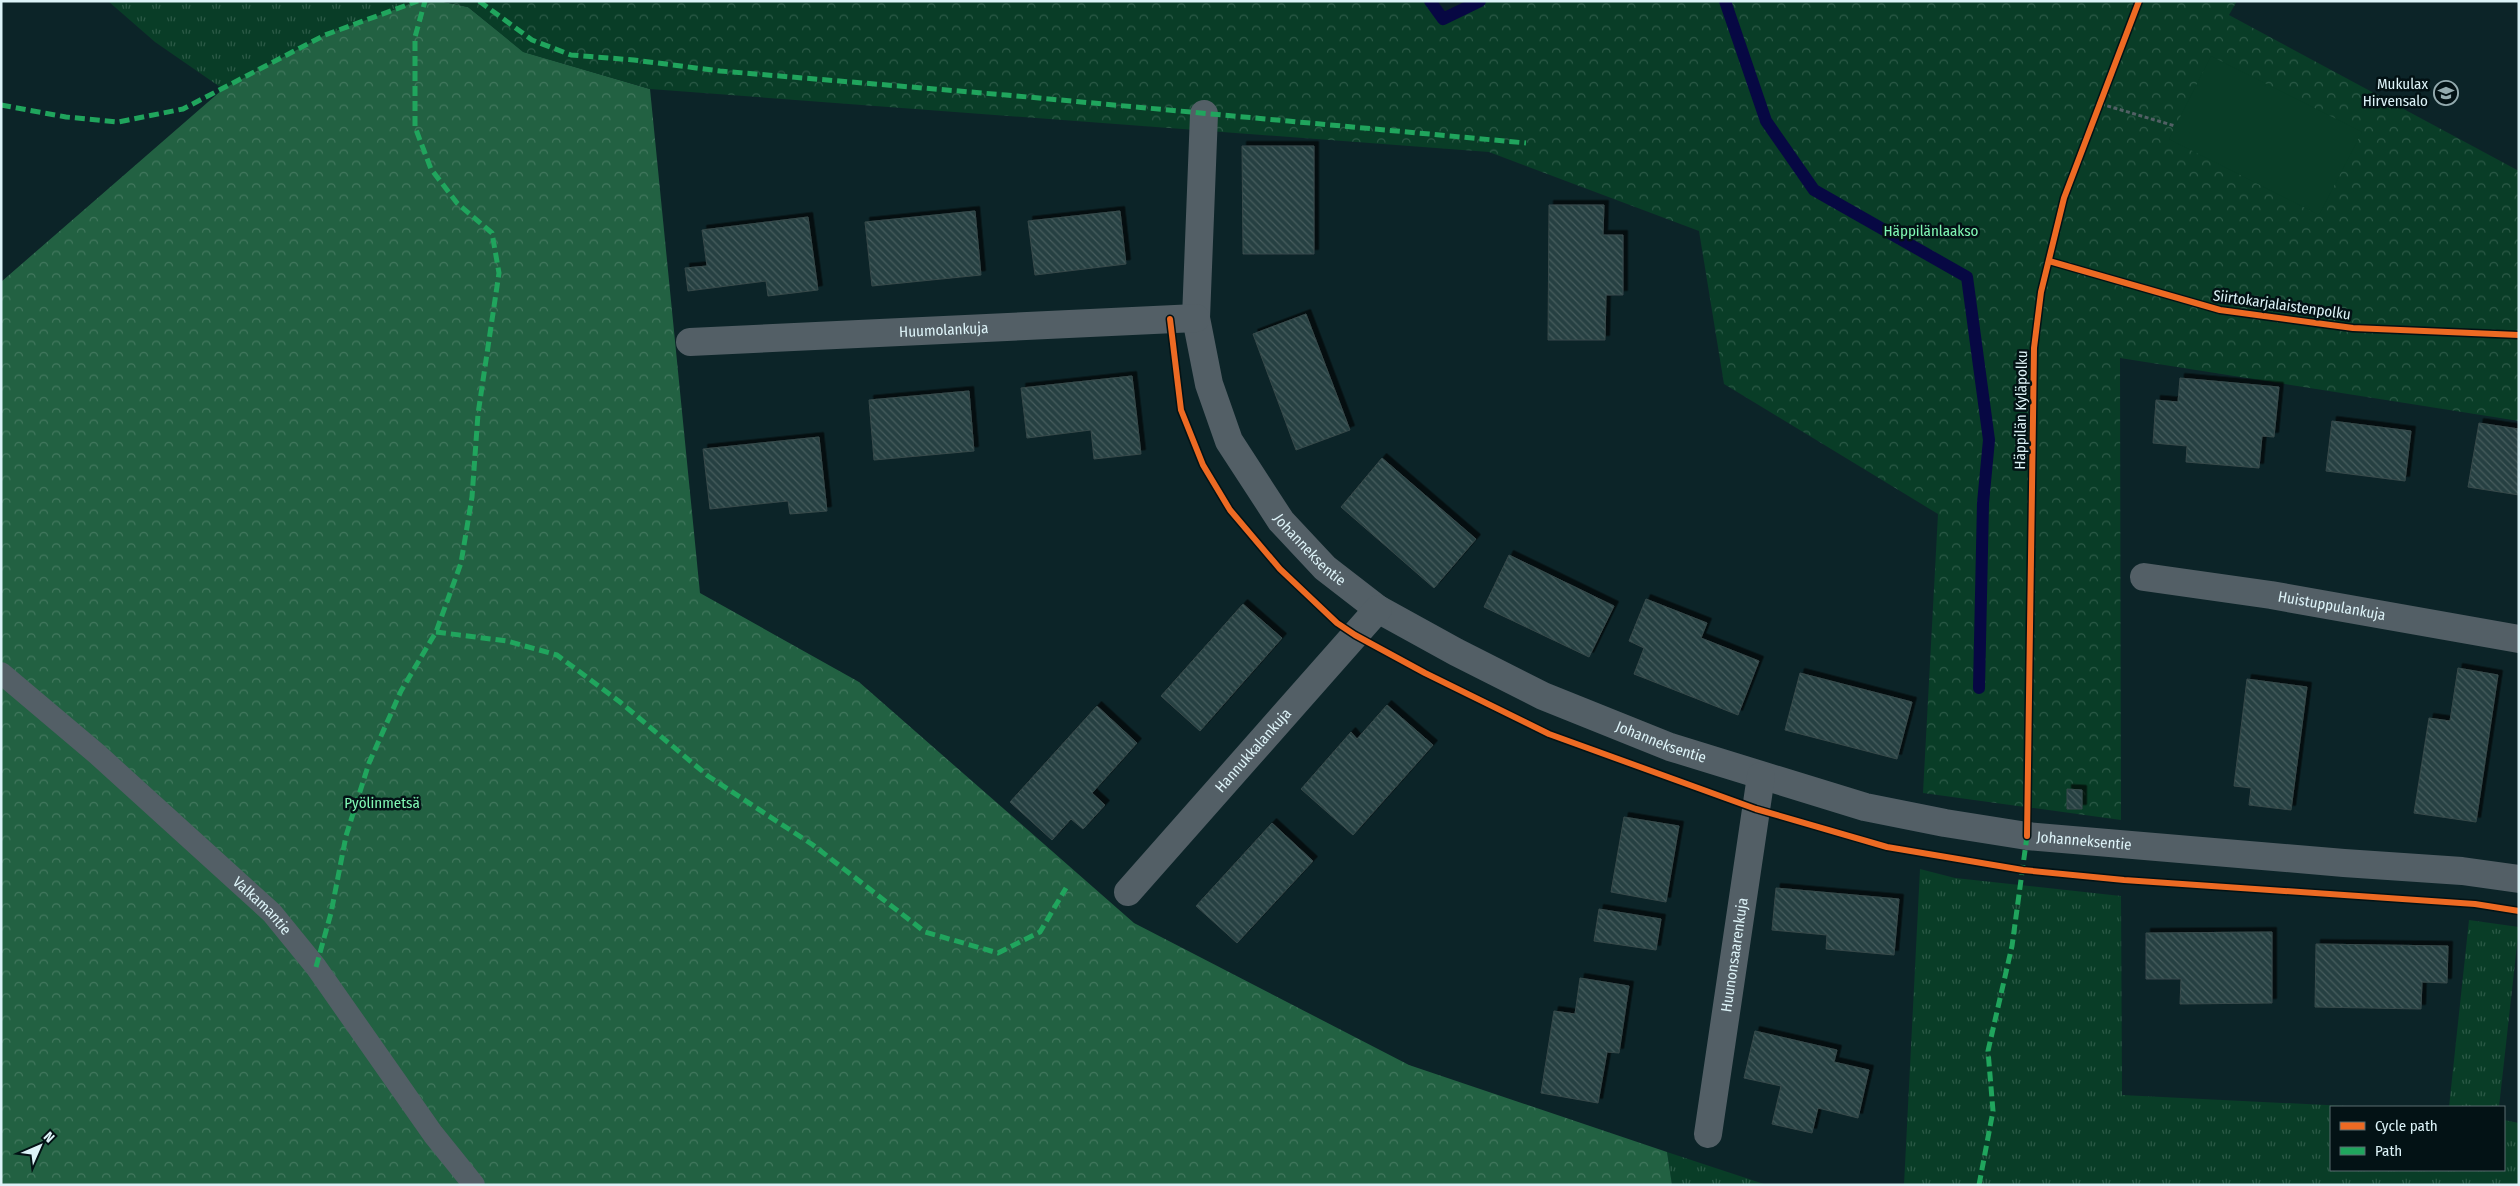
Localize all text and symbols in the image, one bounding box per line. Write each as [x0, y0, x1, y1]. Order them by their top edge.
place label: Mukulax Hirvensalo [2363, 75, 2428, 110]
school or university icon: Mukulax Hirvensalo [2433, 80, 2459, 106]
park label: Häppilänlaakso [1883, 222, 1979, 240]
street label: Siirtokarjalaistenpolku [2212, 286, 2352, 324]
street label: Huumolankuja [899, 319, 989, 341]
street label: Häppilän Kyläpolku [2011, 350, 2031, 470]
street label: Johanneksentie [1270, 510, 1349, 590]
street label: Huistuppulankuja [2277, 587, 2387, 624]
street label: Hannukkalankuja [1211, 705, 1295, 796]
street label: Johanneksentie [1613, 717, 1709, 767]
park label: Pyölinmetsä [344, 794, 420, 812]
street label: Johanneksentie [2036, 828, 2132, 854]
street label: Valkamantie [229, 873, 295, 939]
street label: Huunonsaarenkuja [1717, 896, 1752, 1013]
legend [2330, 1106, 2505, 1171]
text: Cycle path [2375, 1117, 2438, 1135]
north arrow [15, 1121, 65, 1171]
text: N [40, 1128, 58, 1146]
text: Path [2375, 1142, 2402, 1160]

